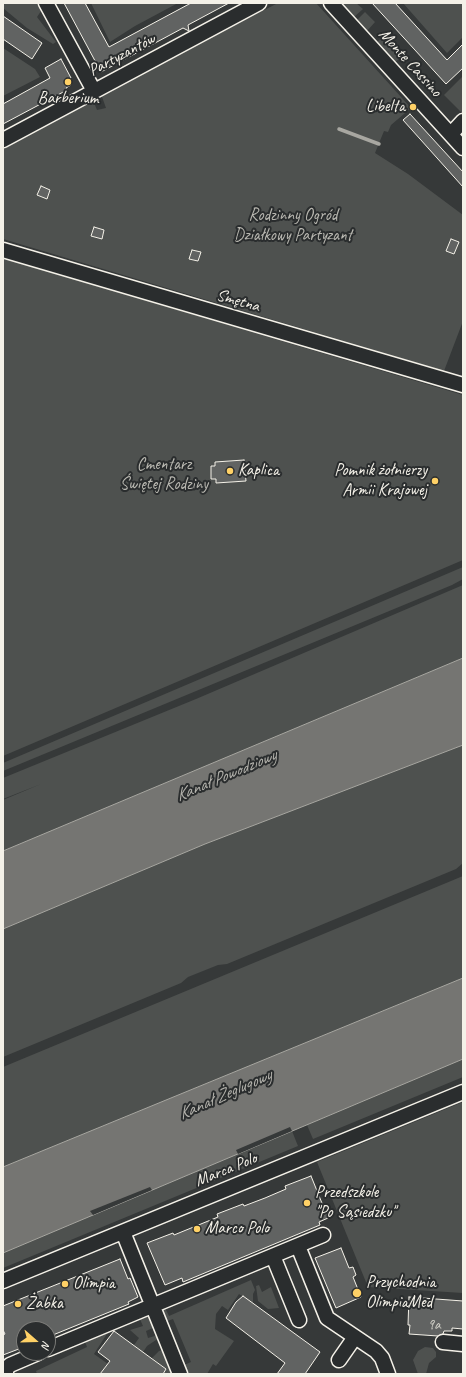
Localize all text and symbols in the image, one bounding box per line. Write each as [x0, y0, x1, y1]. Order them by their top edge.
street label: Monte Cassino [374, 25, 446, 101]
street label: Partyzantów [85, 29, 159, 81]
marker: Barberium [63, 77, 73, 87]
place label: Barberium [38, 89, 98, 109]
place label: Libelta [366, 97, 405, 117]
marker: Libelta [408, 102, 418, 112]
park label: Rodzinny Ogród Działkowy Partyzant [234, 206, 352, 246]
street label: Smętna [214, 285, 262, 317]
park label: Cmentarz Świętej Rodziny [120, 455, 208, 495]
place label: Kaplica [238, 461, 279, 481]
place label: Pomnik żołnierzy Armii Krajowej [334, 461, 427, 501]
marker: Kaplica [225, 466, 235, 476]
marker: Pomnik żołnierzy Armii Krajowej [430, 476, 440, 486]
water label: Kanał Powodziowy [172, 745, 280, 807]
water label: Kanał Żeglugowy [175, 1065, 275, 1125]
street label: Marca Polo [192, 1148, 260, 1192]
place label: Przedszkole "Po Sąsiedzku" [315, 1183, 395, 1223]
marker: Przedszkole "Po Sąsiedzku" [302, 1198, 312, 1208]
place label: Marco Polo [205, 1219, 269, 1239]
marker: Marco Polo [192, 1224, 202, 1234]
place label: Przychodnia OlimpiaMed [366, 1273, 435, 1313]
place label: Olimpia [73, 1274, 115, 1294]
marker: Olimpia [60, 1279, 70, 1289]
marker: Przychodnia OlimpiaMed [351, 1287, 363, 1299]
place label: Żabka [26, 1294, 63, 1314]
marker: Żabka [13, 1299, 23, 1309]
house number: 9a [427, 1316, 441, 1334]
north arrow [16, 1321, 56, 1361]
text: N [39, 1339, 54, 1350]

